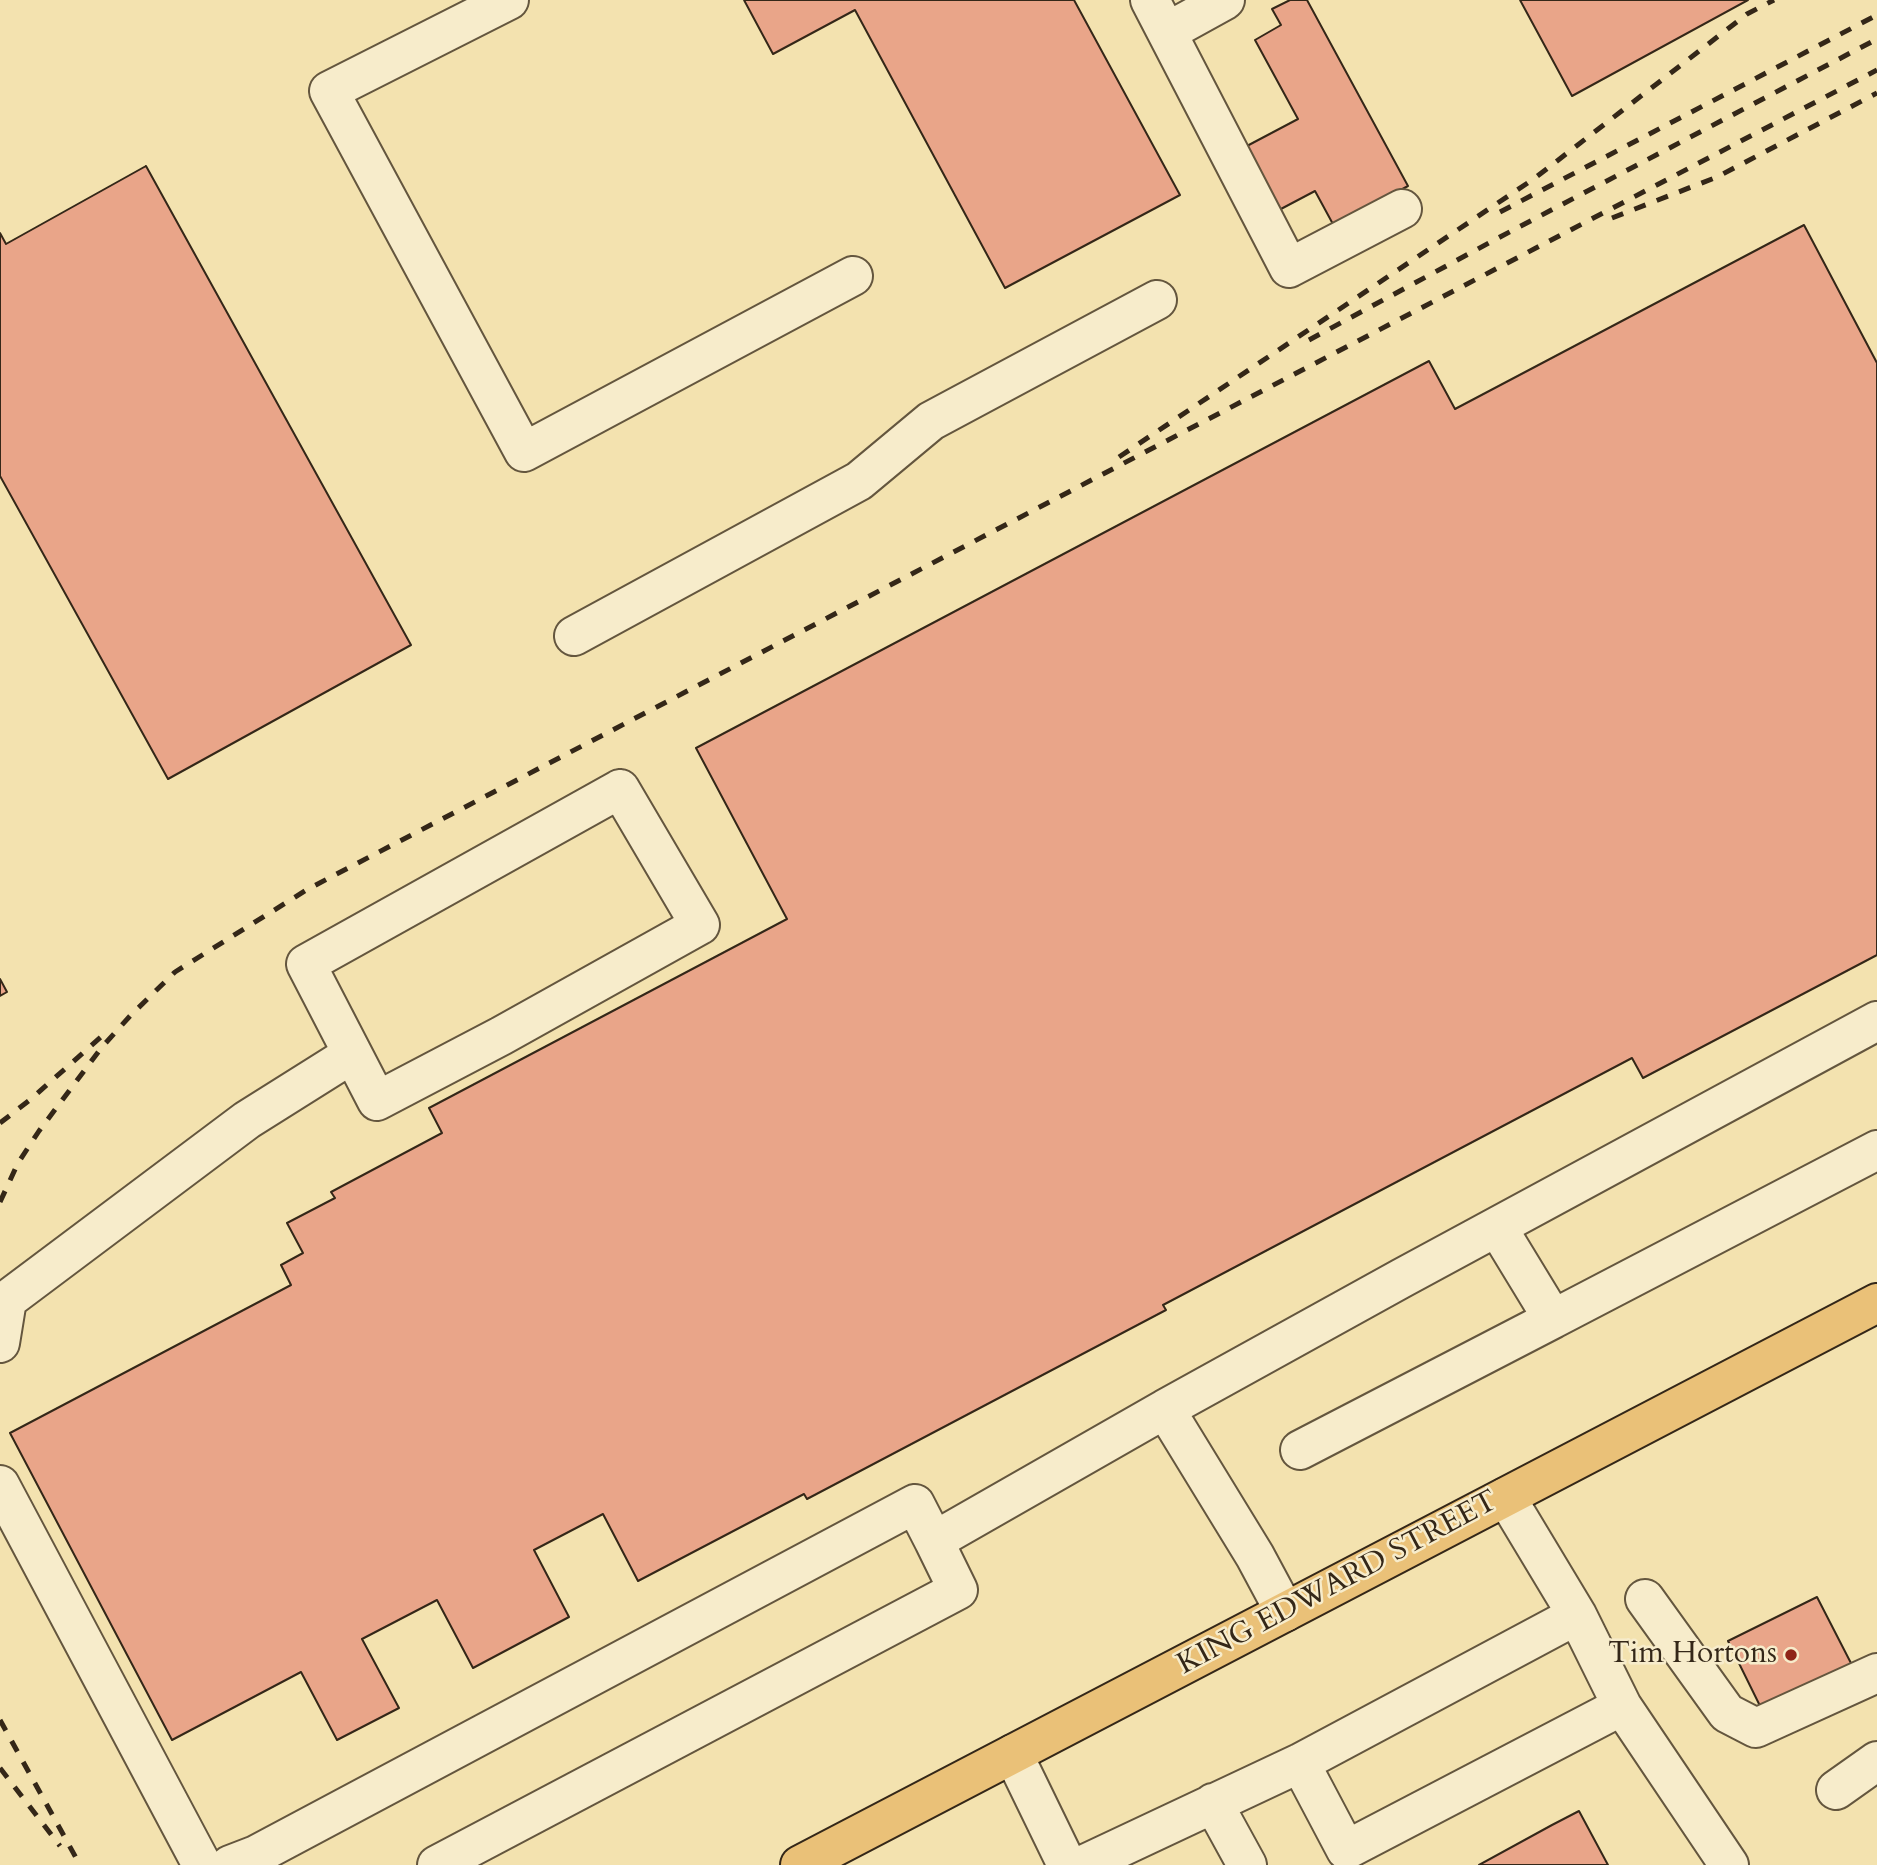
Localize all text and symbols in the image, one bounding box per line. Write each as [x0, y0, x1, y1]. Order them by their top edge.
street label: KING EDWARD STREET [1172, 1484, 1504, 1684]
place label: Tim Hortons [1608, 1637, 1777, 1673]
marker: Tim Hortons [1783, 1647, 1799, 1663]

